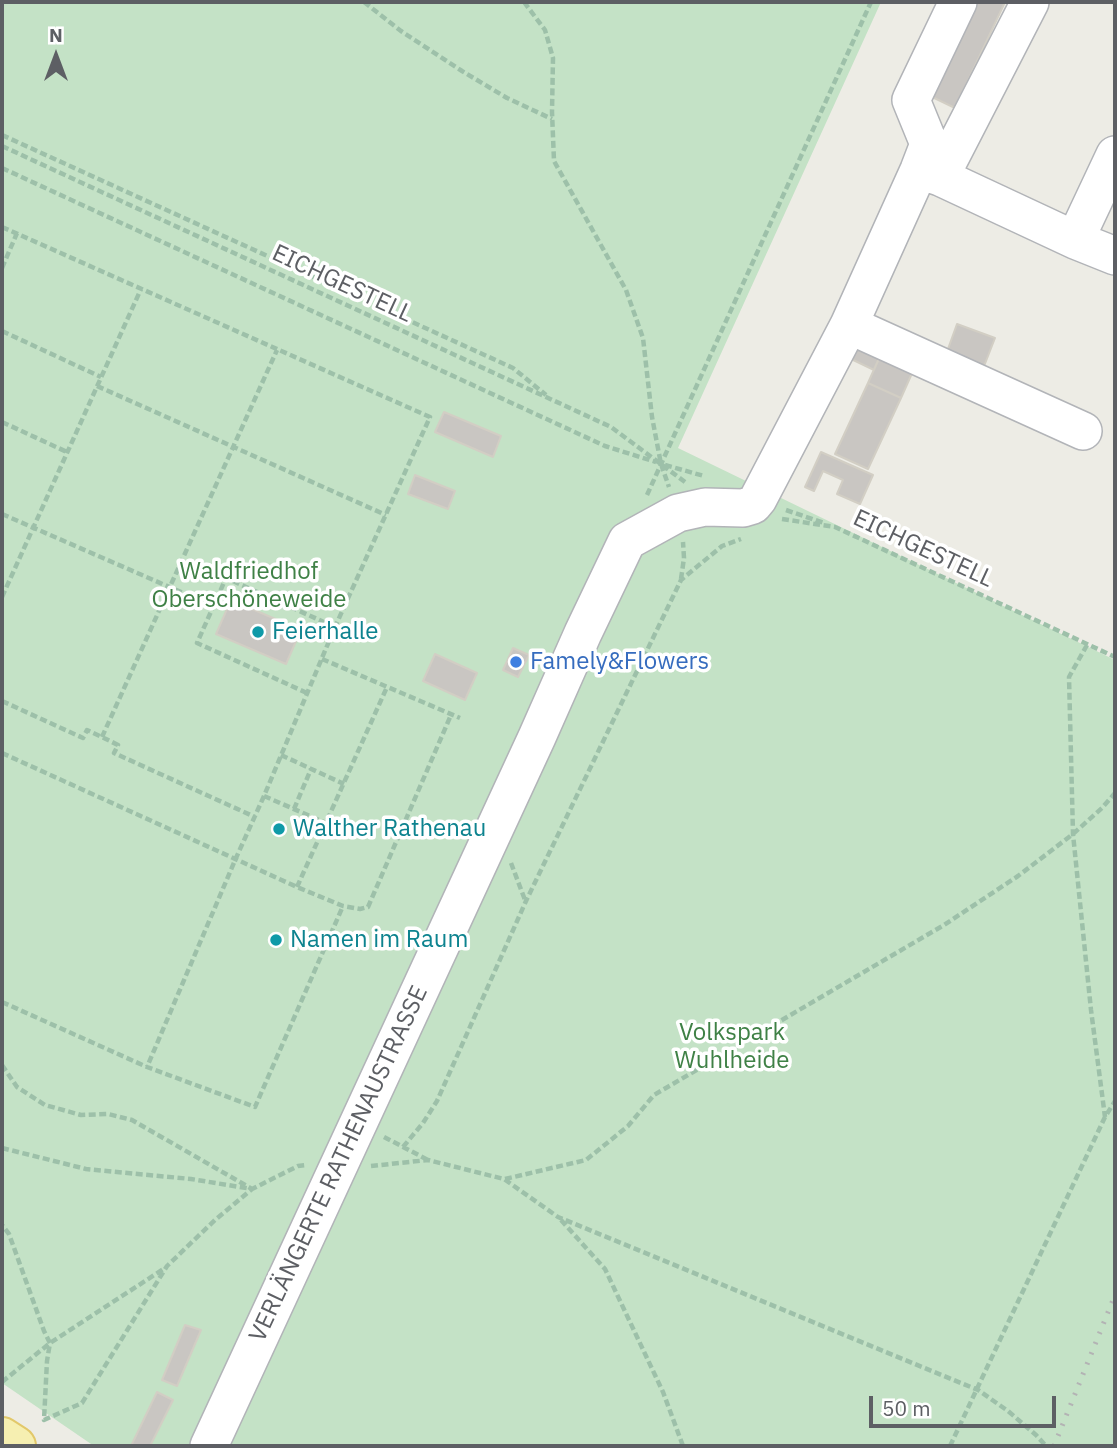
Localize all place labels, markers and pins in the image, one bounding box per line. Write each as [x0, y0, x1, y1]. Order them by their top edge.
place label: Feierhalle [272, 618, 379, 646]
marker: Feierhalle [250, 624, 266, 640]
place label: Famely&Flowers [530, 648, 709, 676]
marker: Famely&Flowers [508, 654, 524, 670]
place label: Walther Rathenau [293, 815, 486, 843]
marker: Walther Rathenau [271, 821, 287, 837]
place label: Namen im Raum [290, 926, 468, 954]
marker: Namen im Raum [268, 932, 284, 948]

